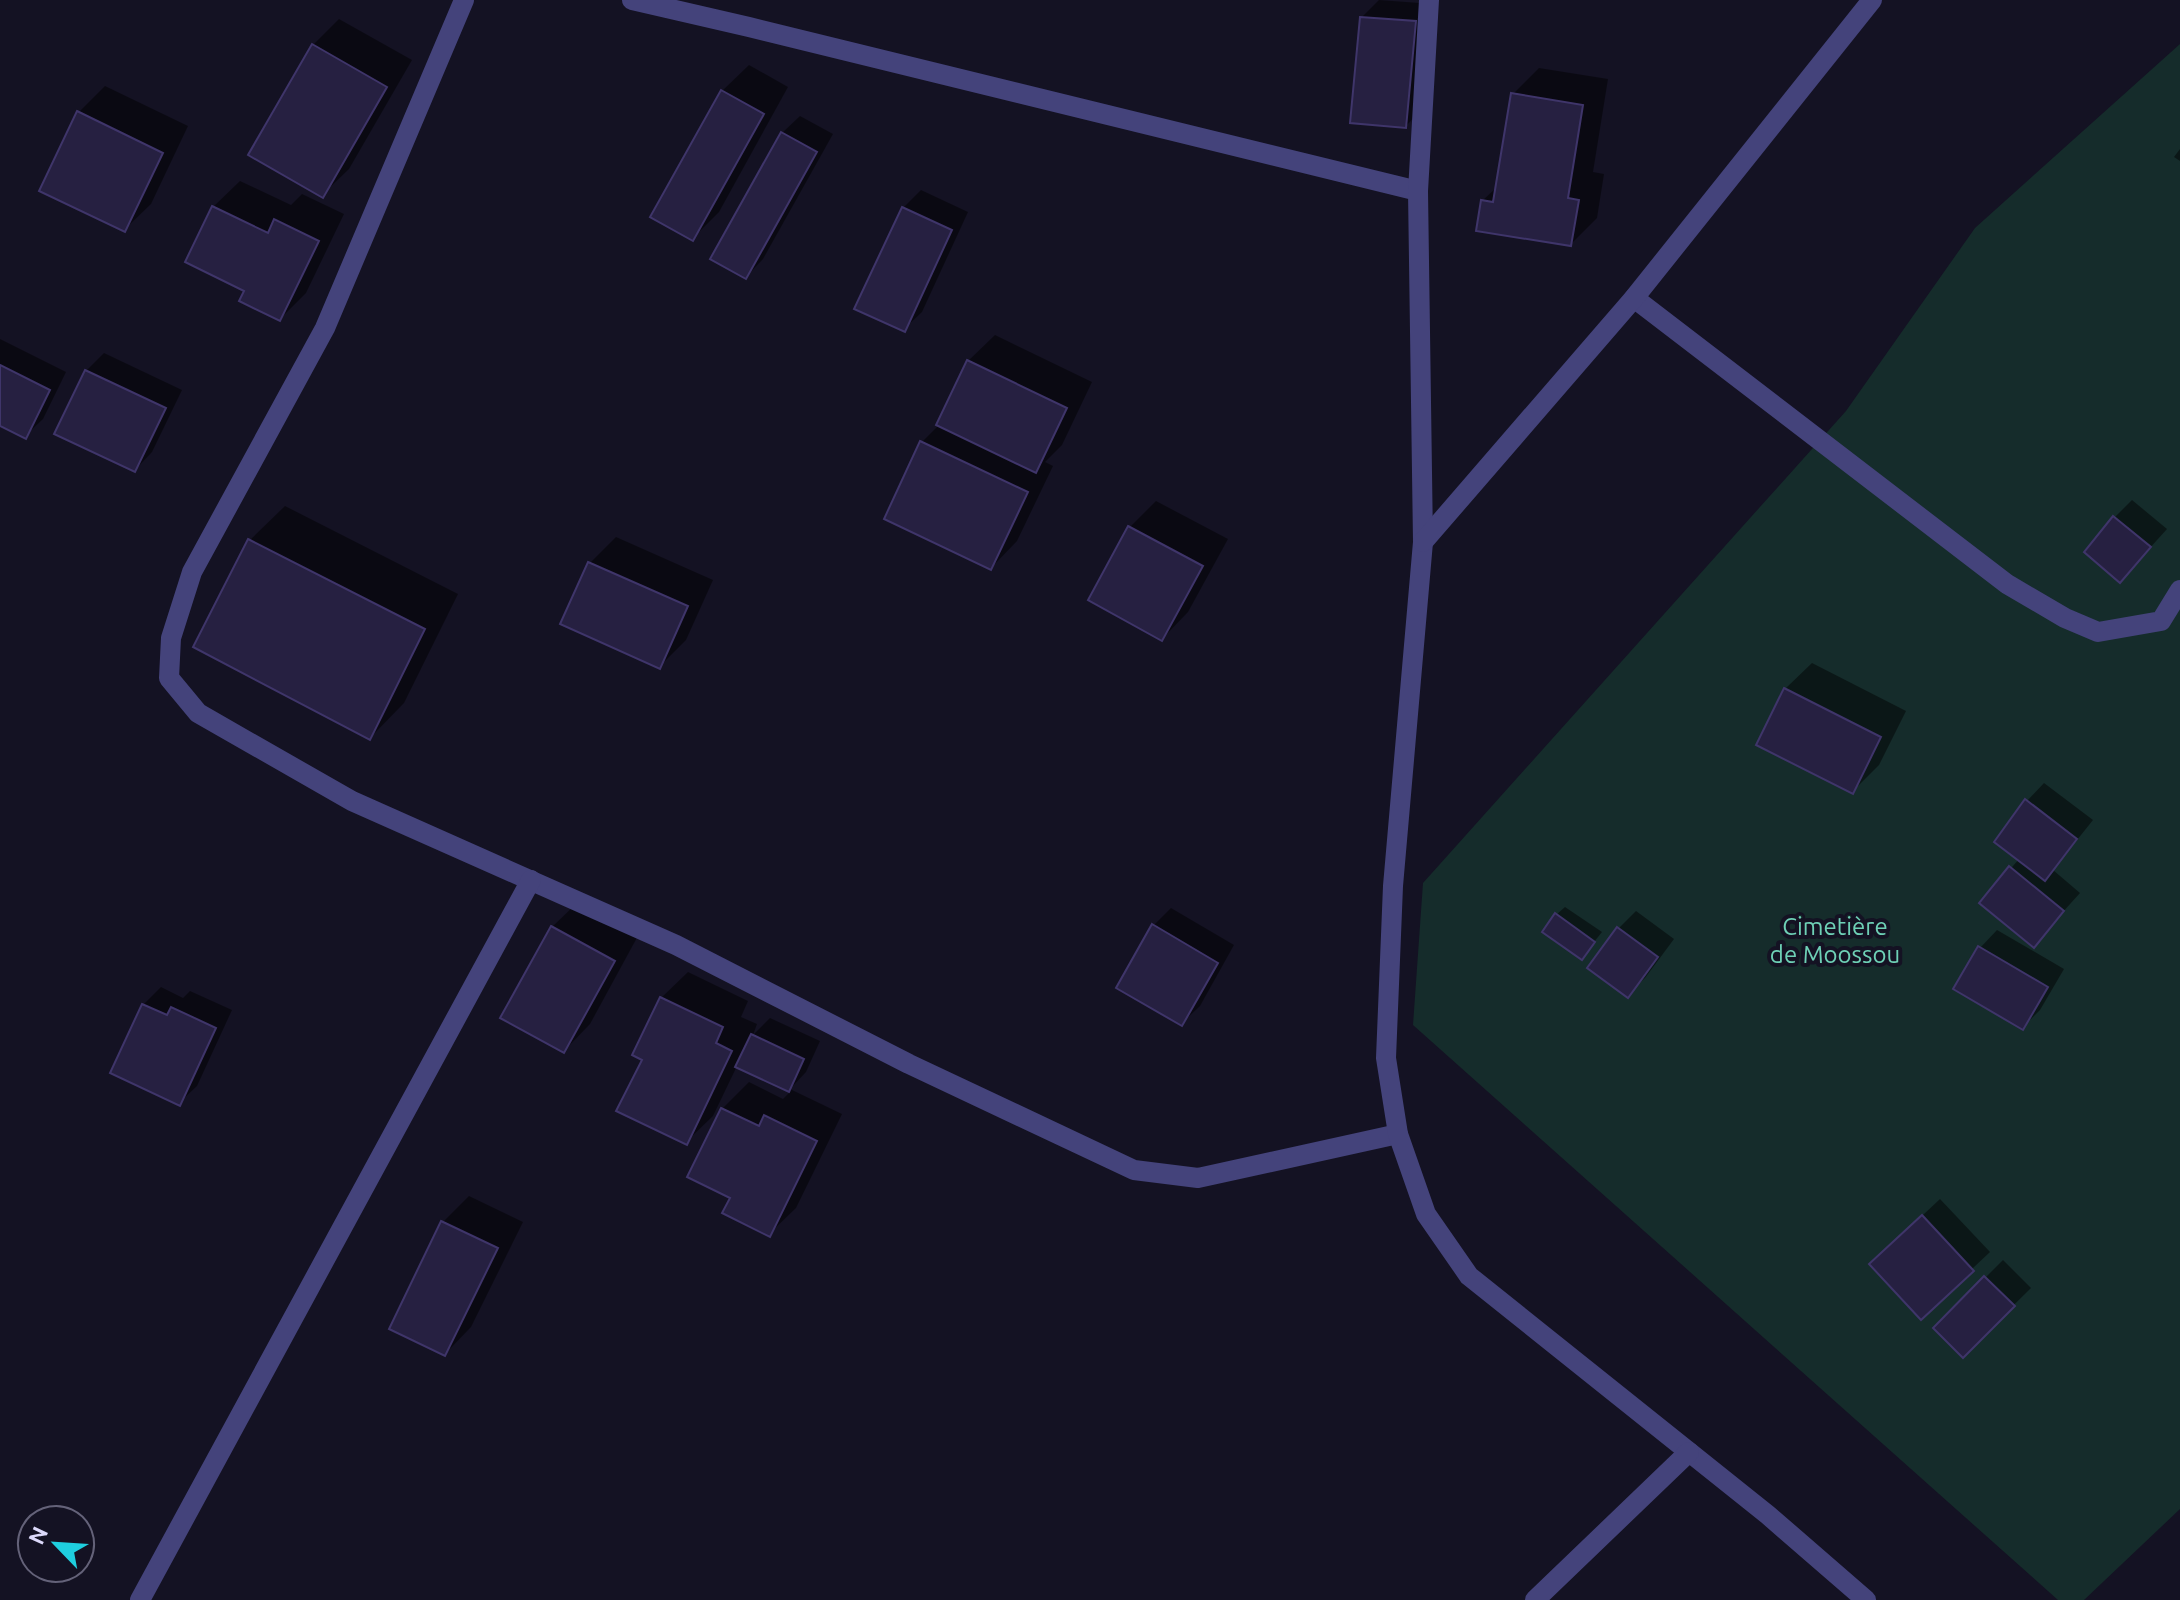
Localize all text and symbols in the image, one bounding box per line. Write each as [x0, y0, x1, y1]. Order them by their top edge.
park label: Cimetière de Moossou [1770, 913, 1900, 968]
north arrow [16, 1504, 96, 1584]
text: N [23, 1523, 52, 1548]

